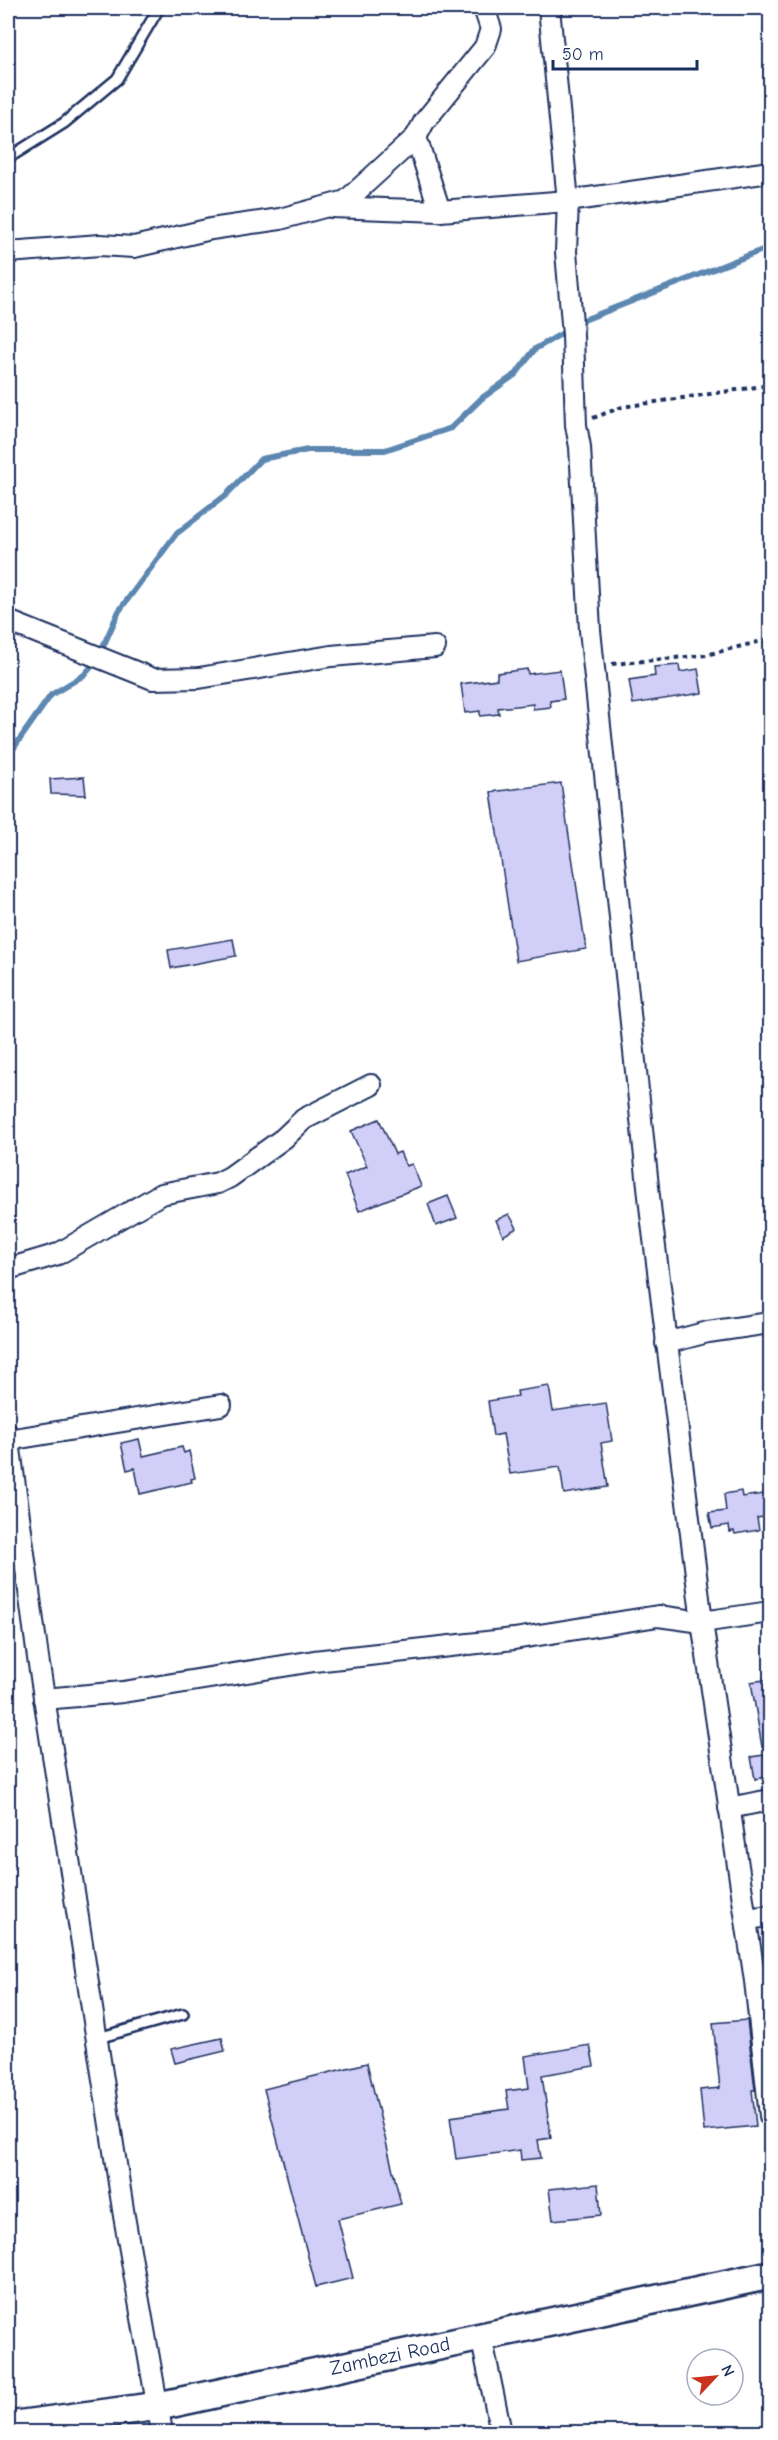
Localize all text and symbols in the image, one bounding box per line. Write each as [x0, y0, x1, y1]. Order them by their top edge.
scale bar [553, 33, 697, 71]
text: 50 m [562, 44, 604, 65]
street label: Zambezi Road [328, 2332, 452, 2380]
north arrow [685, 2347, 745, 2407]
text: N [717, 2362, 738, 2379]

